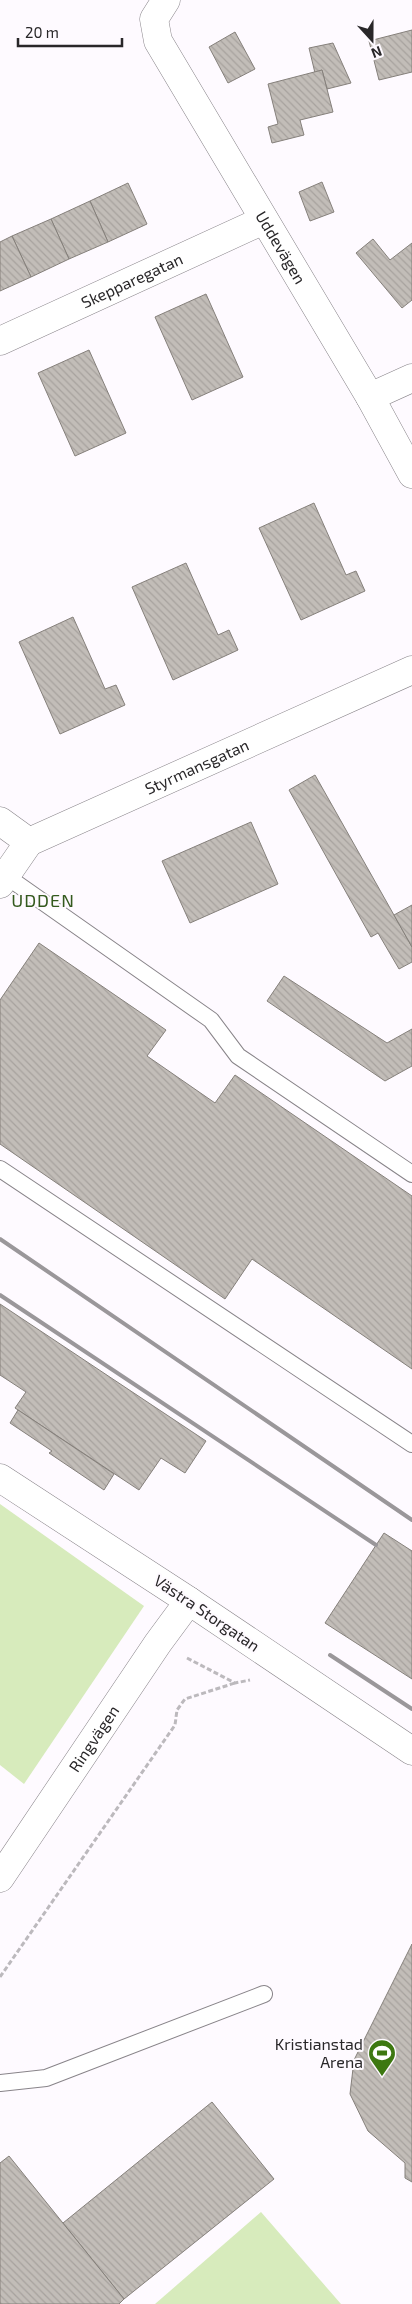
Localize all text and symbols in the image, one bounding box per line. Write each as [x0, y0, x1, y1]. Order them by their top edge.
scale bar [18, 15, 121, 47]
north arrow [347, 15, 397, 65]
text: 20 m [25, 23, 59, 41]
text: N [369, 43, 385, 62]
street label: Uddevägen [252, 207, 310, 287]
street label: Skepparegatan [78, 249, 185, 312]
street label: Styrmansgatan [142, 735, 252, 798]
district label: UDDEN [11, 889, 75, 911]
street label: Västra Storgatan [151, 1570, 264, 1655]
street label: Ringvägen [64, 1701, 122, 1775]
place label: Kristianstad Arena [275, 2034, 363, 2071]
sports icon: Kristianstad Arena [367, 2038, 397, 2077]

